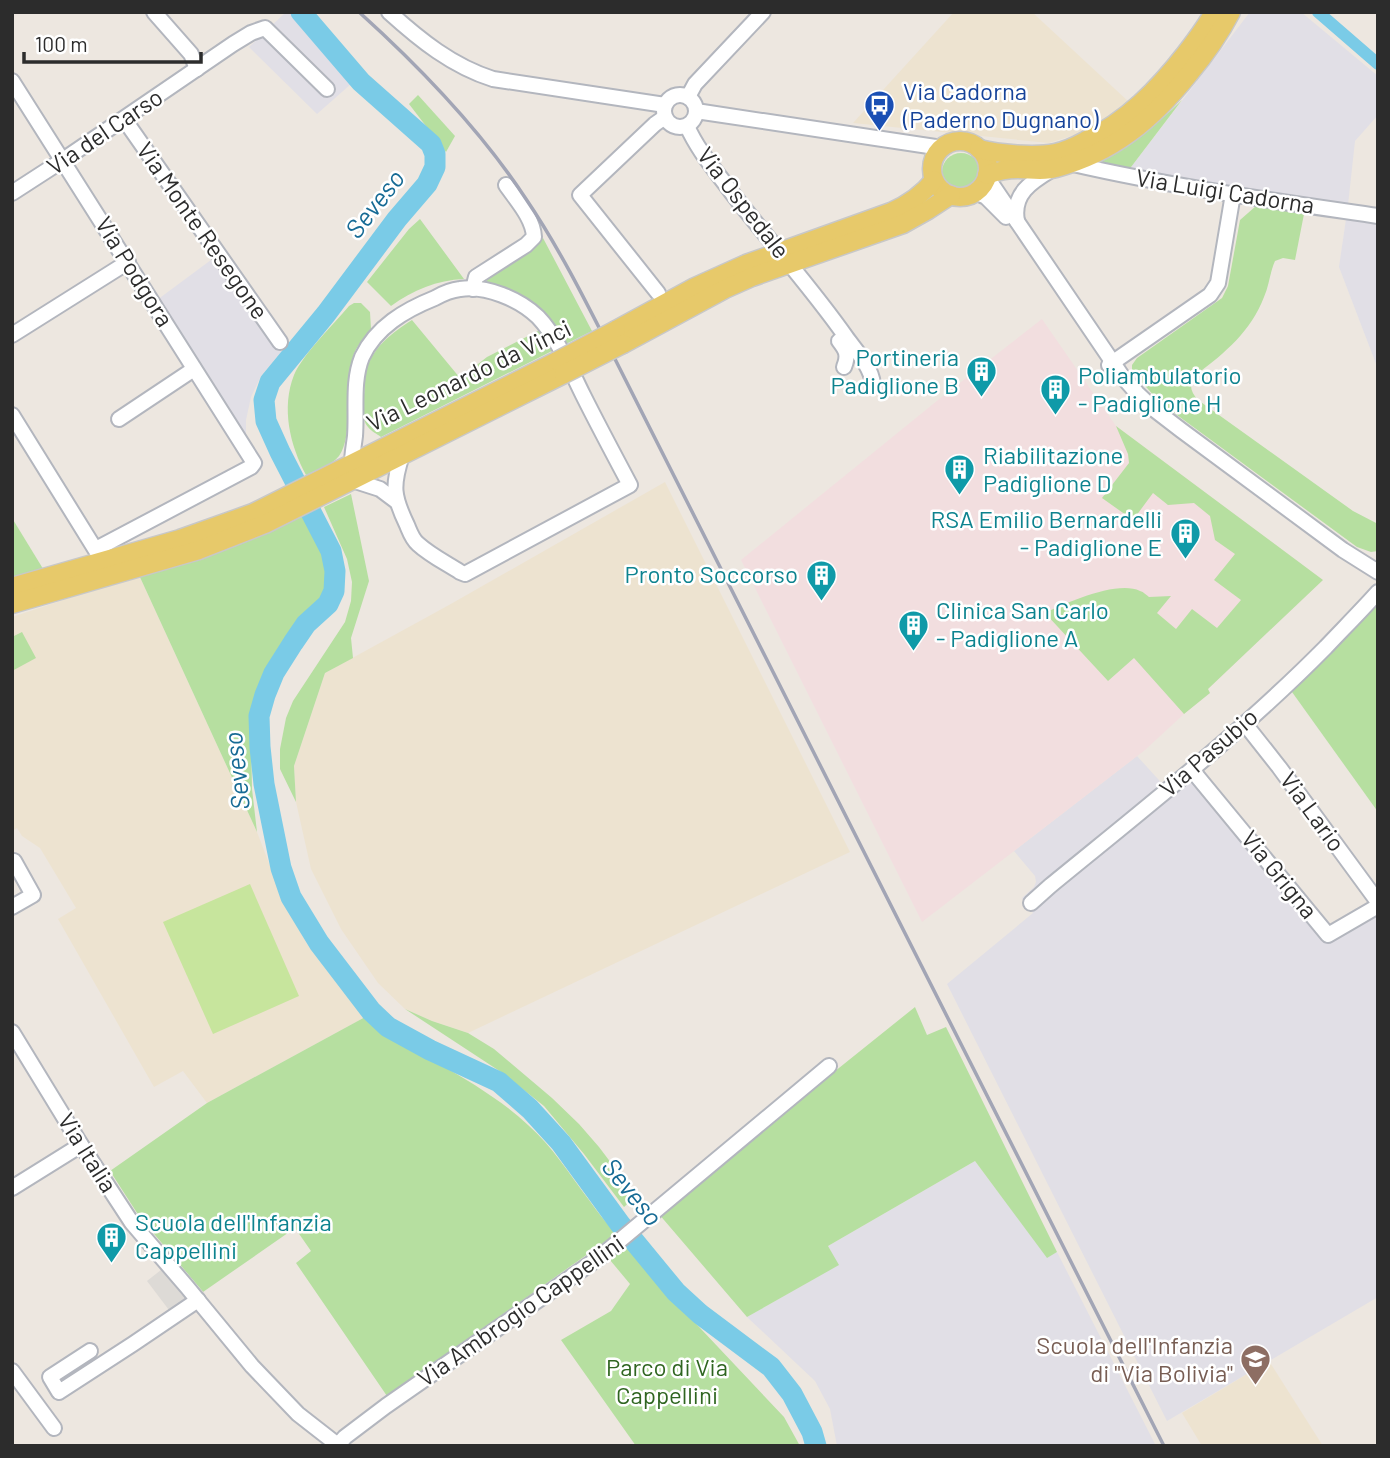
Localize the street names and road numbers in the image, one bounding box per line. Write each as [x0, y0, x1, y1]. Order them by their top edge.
street label: Via del Carso [41, 81, 168, 180]
street label: Via Monte Resegone [131, 136, 275, 324]
street label: Via Ospedale [692, 141, 797, 264]
street label: Via Luigi Cadorna [1134, 162, 1317, 219]
street label: Via Podgora [90, 211, 180, 332]
street label: Via Leonardo da Vinci [362, 313, 575, 437]
street label: Via Pasubio [1153, 701, 1263, 802]
street label: Via Lario [1275, 766, 1352, 857]
street label: Via Grigna [1236, 824, 1324, 924]
street label: Via Italia [53, 1107, 124, 1197]
street label: Via Ambrogio Cappellini [411, 1228, 629, 1392]

